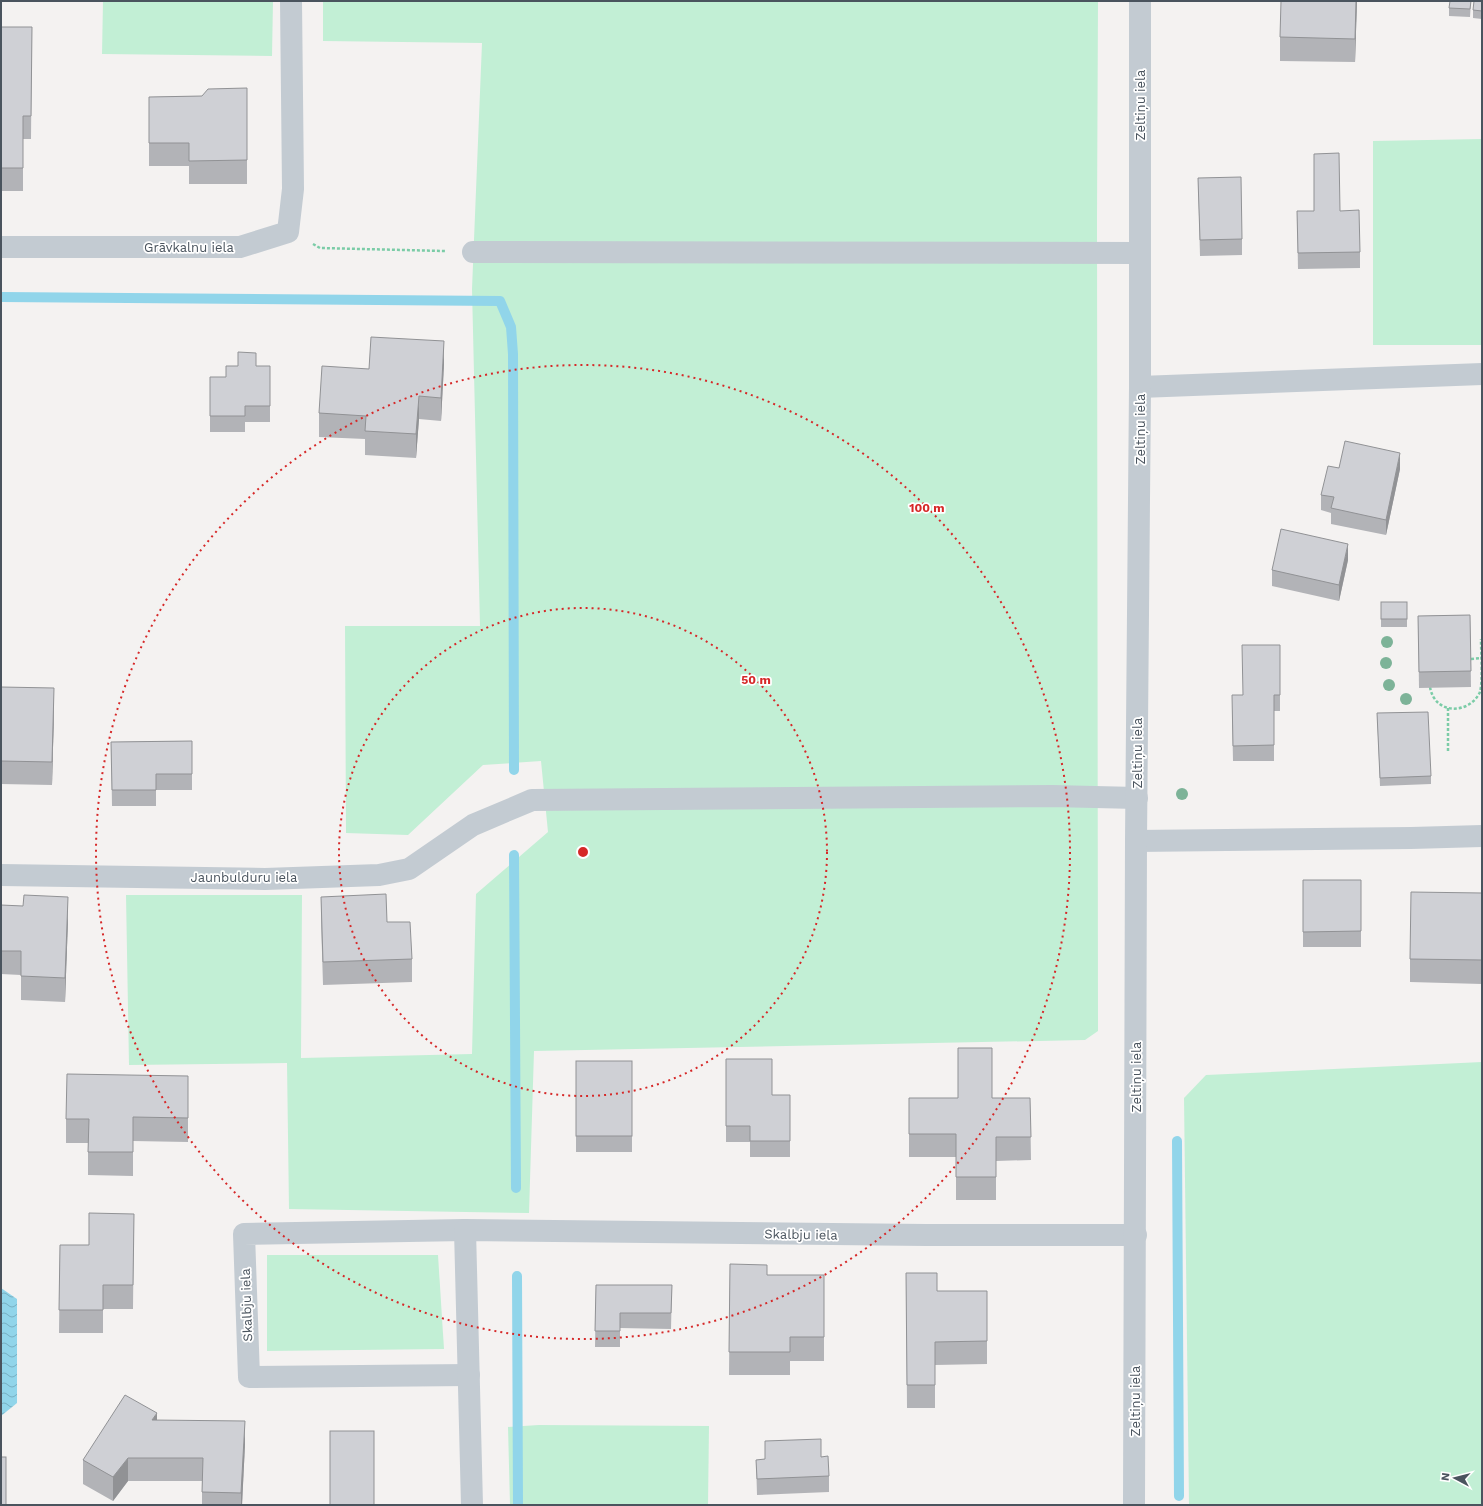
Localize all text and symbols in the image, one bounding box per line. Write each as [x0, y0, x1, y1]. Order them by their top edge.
street label: Zeltiņu iela [1133, 69, 1149, 140]
street label: Grāvkalnu iela [144, 240, 235, 255]
street label: Zeltiņu iela [1133, 393, 1149, 464]
text: 100 m [909, 501, 945, 515]
text: 50 m [741, 673, 771, 687]
street label: Zeltiņu iela [1130, 717, 1146, 788]
centre of rings [576, 845, 590, 859]
street label: Jaunbulduru iela [191, 870, 298, 885]
street label: Zeltiņu iela [1129, 1041, 1145, 1112]
street label: Skalbju iela [764, 1226, 838, 1243]
street label: Skalbju iela [238, 1267, 255, 1342]
street label: Zeltiņu iela [1128, 1365, 1144, 1436]
north arrow [1435, 1458, 1475, 1498]
text: N [1439, 1472, 1453, 1482]

